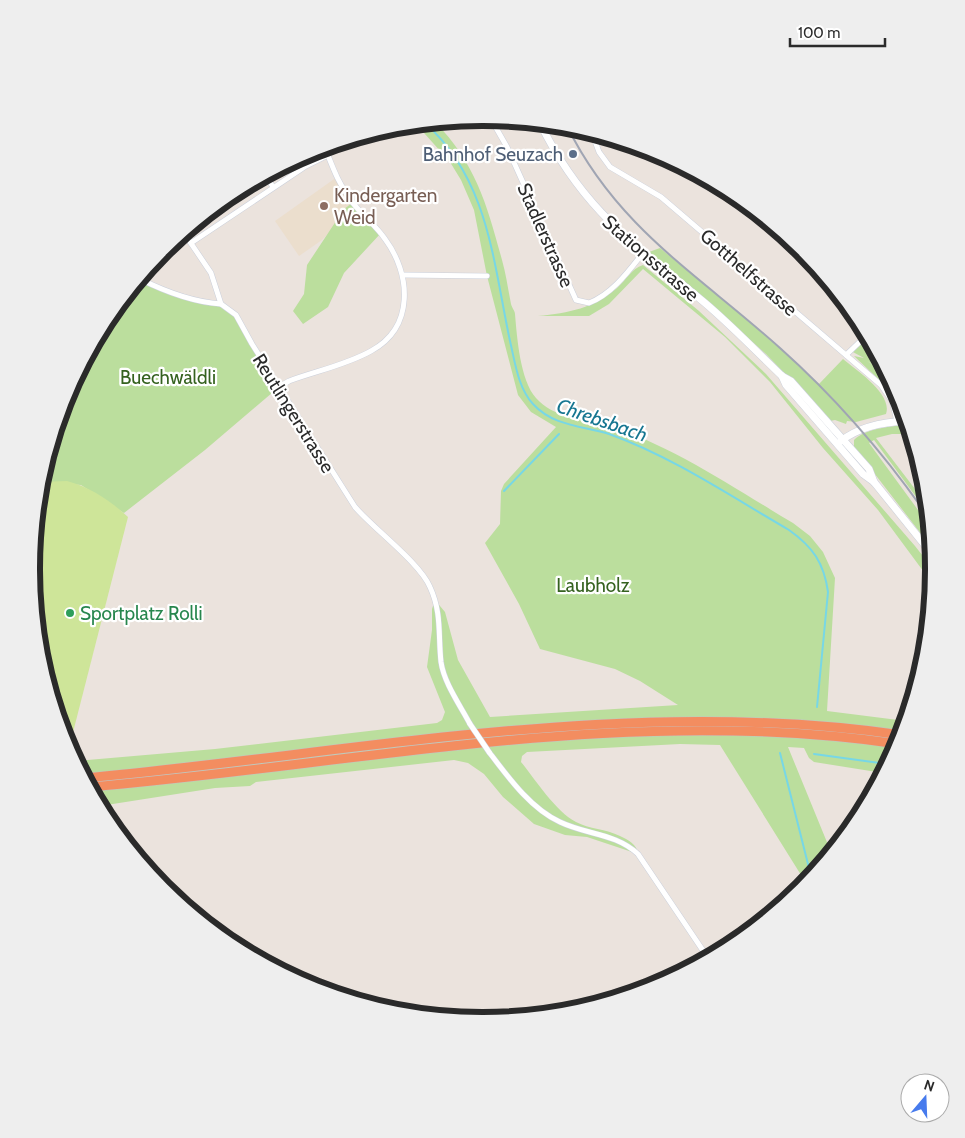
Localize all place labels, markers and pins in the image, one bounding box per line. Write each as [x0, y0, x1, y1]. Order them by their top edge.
place label: Bahnhof Seuzach [423, 143, 563, 166]
marker: Bahnhof Seuzach [567, 148, 579, 160]
place label: Kindergarten Weid [334, 184, 437, 229]
marker: Kindergarten Weid [318, 200, 330, 212]
place label: Sportplatz Rolli [80, 602, 203, 625]
marker: Sportplatz Rolli [64, 607, 76, 619]

